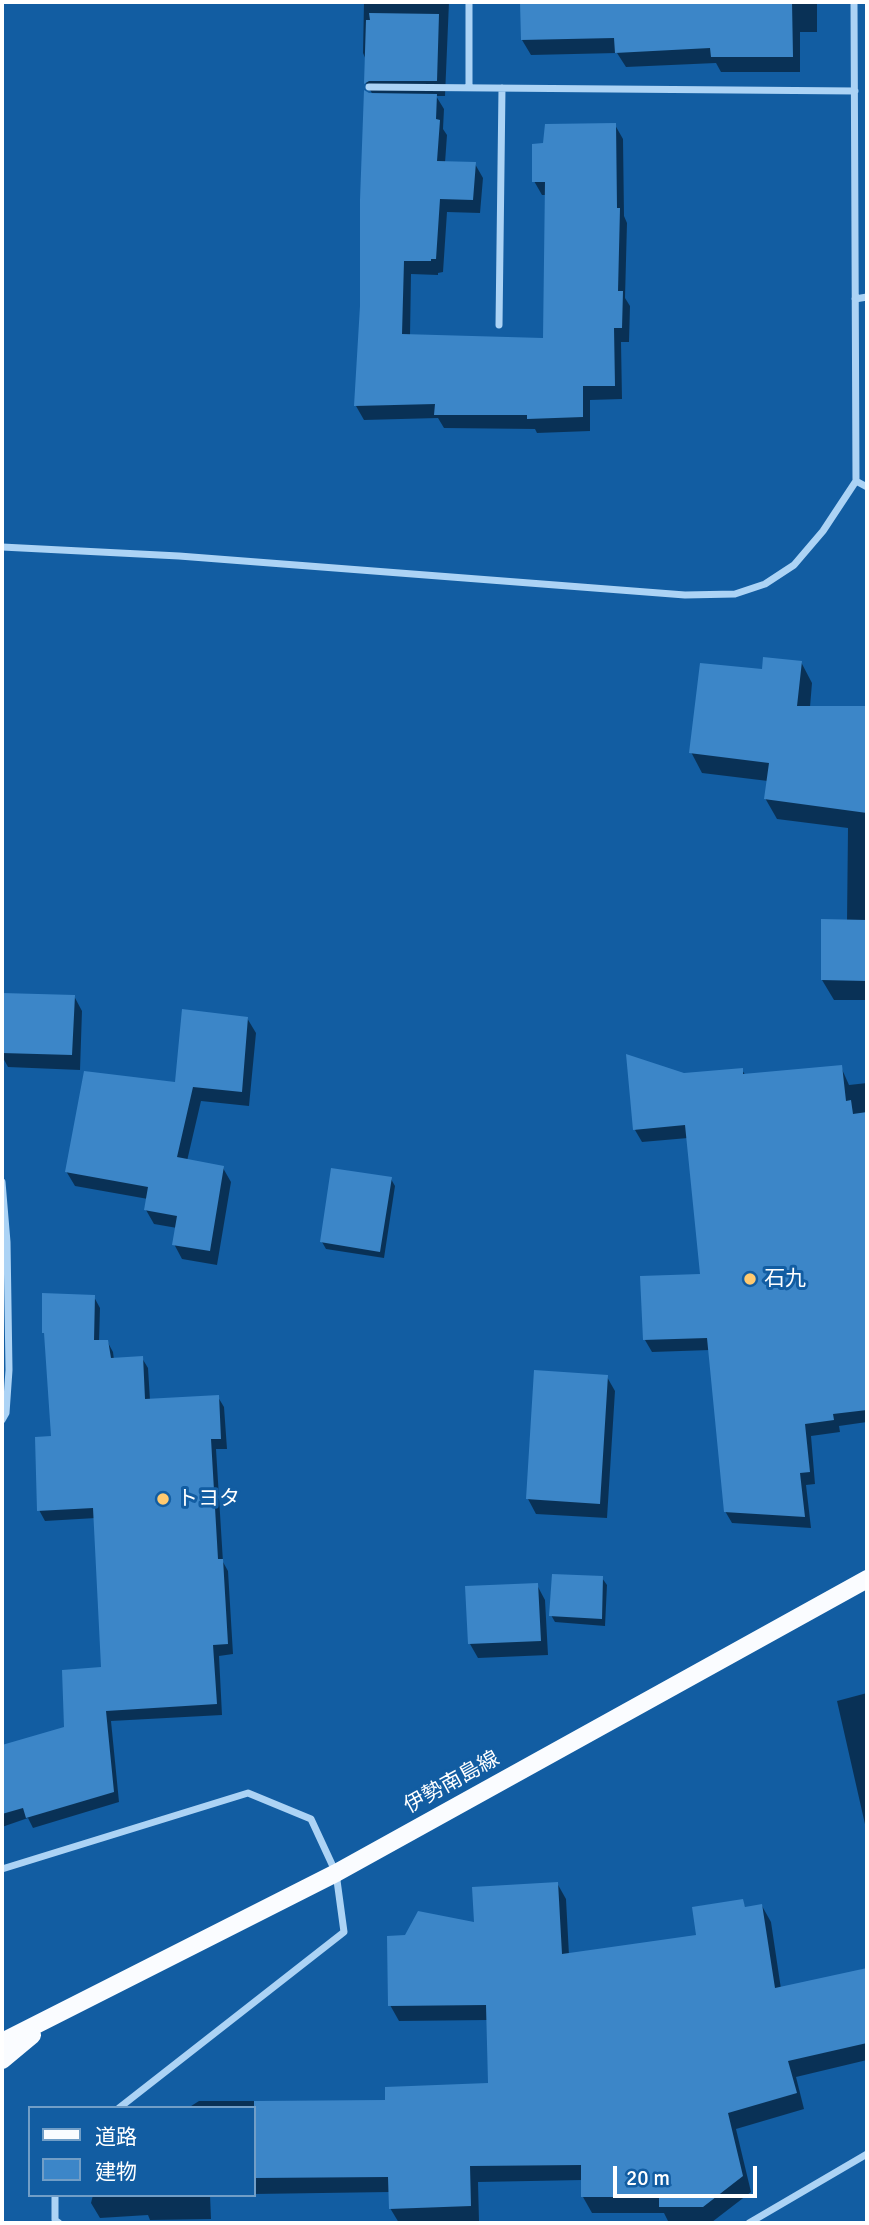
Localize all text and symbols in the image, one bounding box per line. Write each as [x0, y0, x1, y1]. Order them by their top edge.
place label: 石九 [764, 1266, 806, 1292]
marker: 石九 [742, 1271, 758, 1287]
place label: トヨタ [177, 1486, 240, 1512]
marker: トヨタ [155, 1491, 171, 1507]
street label: 伊勢南島線 [400, 1747, 504, 1819]
legend [28, 2106, 256, 2197]
text: 道路 [95, 2124, 137, 2150]
scale bar [617, 2152, 760, 2196]
text: 建物 [95, 2159, 137, 2185]
text: 20 m [626, 2165, 670, 2191]

